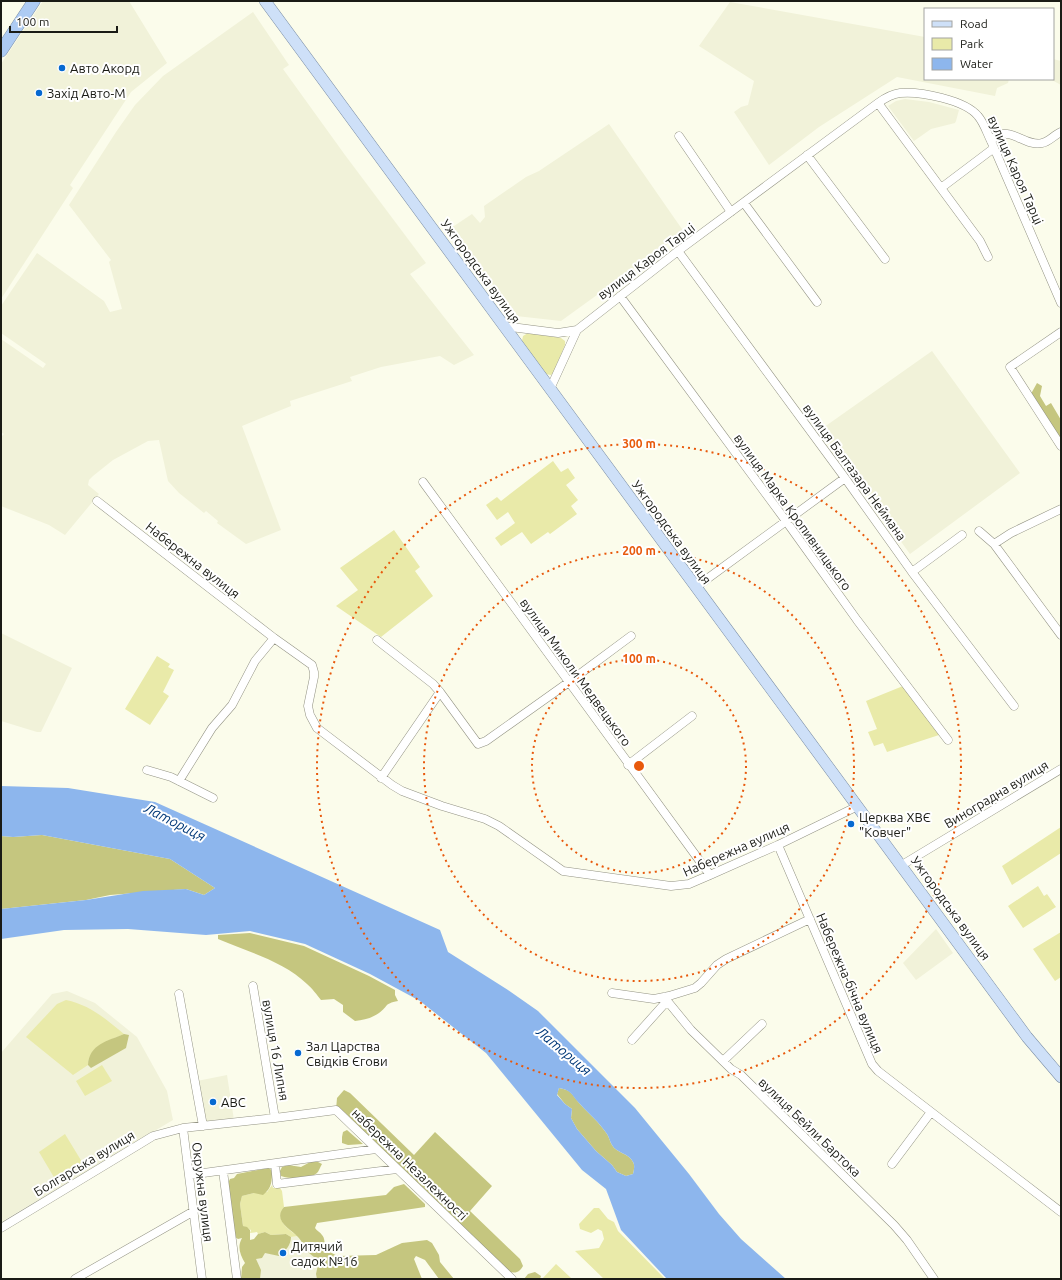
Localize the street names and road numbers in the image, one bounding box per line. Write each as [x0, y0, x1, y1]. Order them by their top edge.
street label: вулиця Кароя Тарці [986, 113, 1046, 227]
street label: Ужгородська вулиця [439, 216, 523, 326]
street label: вулиця Кароя Тарці [595, 220, 697, 302]
street label: вулиця Балтазара Неймана [801, 401, 909, 543]
street label: вулиця Марка Кропивницького [732, 431, 854, 593]
street label: Ужгородська вулиця [630, 477, 714, 587]
street label: Набережна вулиця [143, 519, 243, 601]
street label: вулиця Миколи Медвецького [518, 595, 634, 749]
street label: Виноградна вулиця [942, 757, 1050, 831]
street label: Набережна вулиця [681, 819, 791, 879]
street label: Ужгородська вулиця [909, 853, 993, 963]
street label: Набережна-бічна вулиця [814, 911, 886, 1055]
street label: вулиця 16 Липня [260, 998, 292, 1102]
street label: вулиця Бейли Бартока [756, 1075, 864, 1179]
street label: набережна Незалежності [350, 1105, 470, 1223]
street label: Болгарська вулиця [31, 1127, 137, 1199]
street label: Окружна вулиця [190, 1141, 216, 1243]

